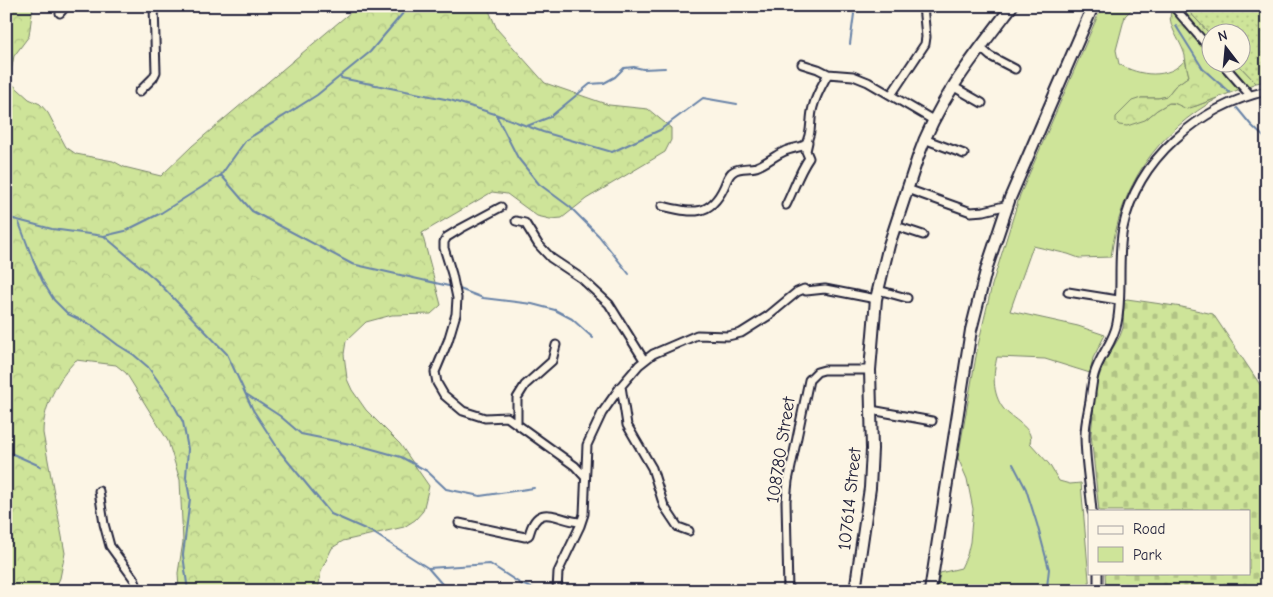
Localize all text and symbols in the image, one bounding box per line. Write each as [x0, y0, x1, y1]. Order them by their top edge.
north arrow [1200, 22, 1250, 72]
text: N [1216, 27, 1229, 45]
street label: 108780 Street [762, 395, 800, 505]
street label: 107614 Street [834, 446, 866, 551]
legend [1088, 510, 1250, 574]
text: Road [1133, 520, 1165, 538]
text: Park [1133, 546, 1162, 564]

